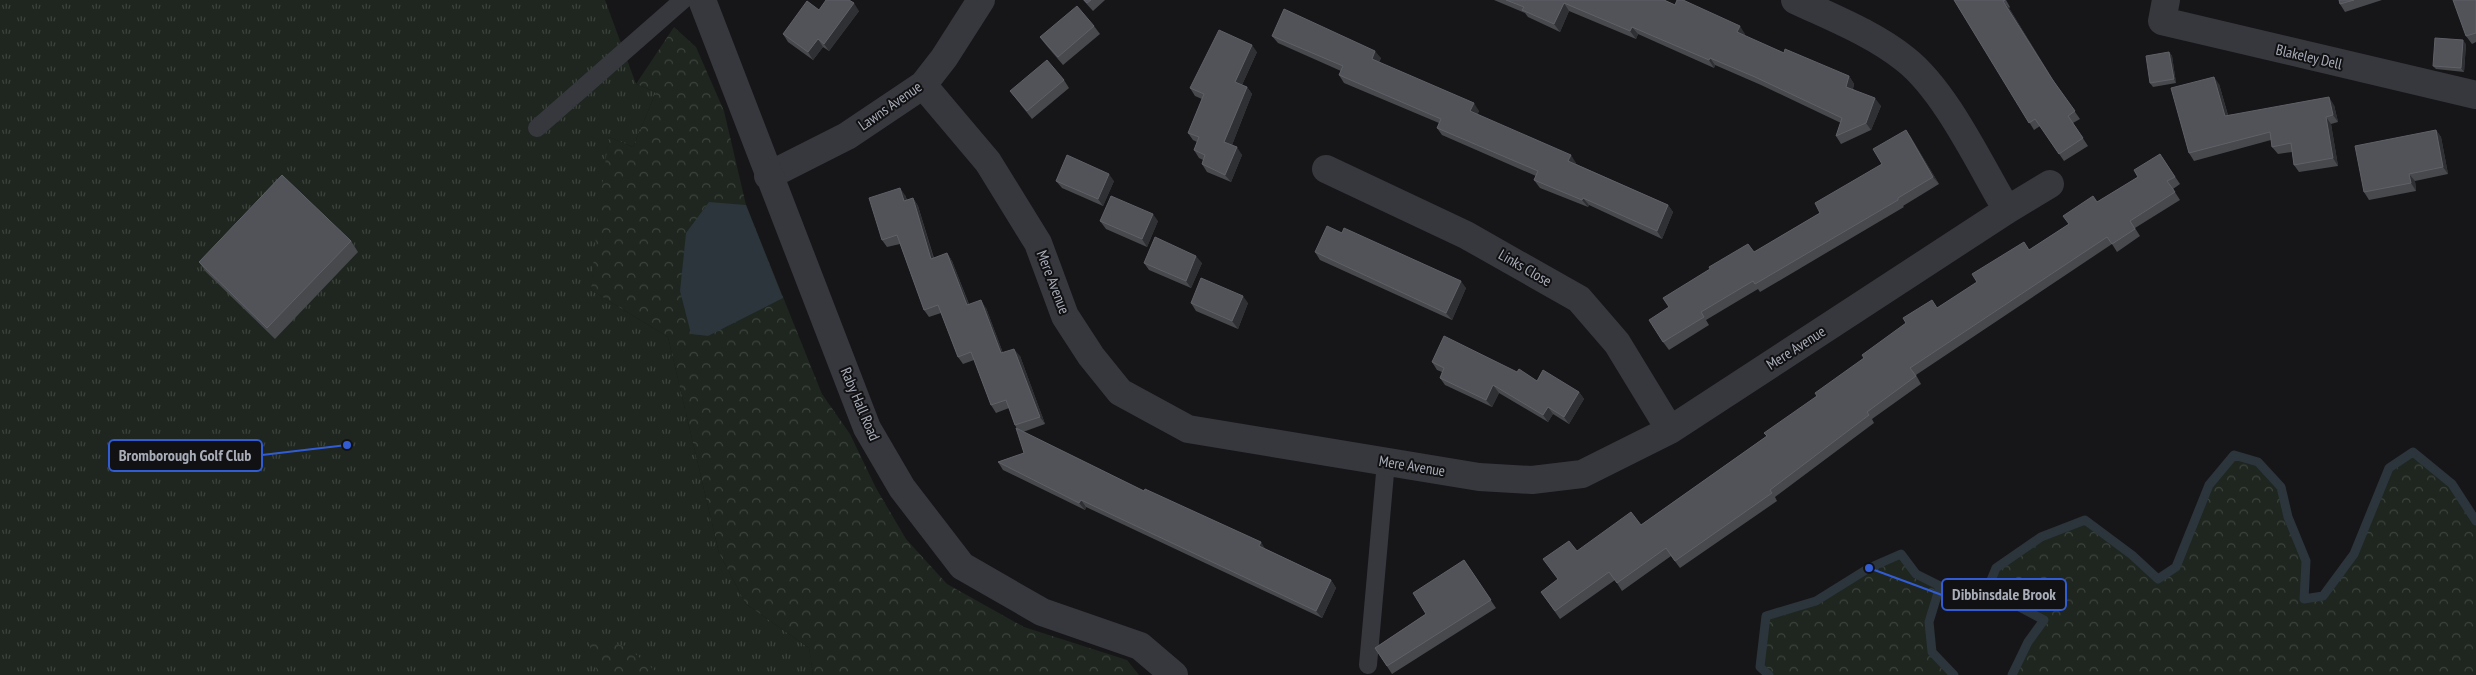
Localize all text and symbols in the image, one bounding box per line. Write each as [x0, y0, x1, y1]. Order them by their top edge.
street label: Blakeley Dell [2274, 40, 2345, 73]
street label: Lawns Avenue [854, 77, 925, 134]
street label: Links Close [1495, 245, 1555, 290]
street label: Mere Avenue [1033, 247, 1074, 316]
street label: Mere Avenue [1763, 321, 1829, 374]
street label: Raby Hall Road [837, 364, 884, 443]
callout: Bromborough Golf Club [109, 440, 262, 471]
text: Bromborough Golf Club [119, 445, 251, 465]
street label: Mere Avenue [1378, 451, 1447, 480]
callout: Dibbinsdale Brook [1942, 579, 2066, 610]
text: Dibbinsdale Brook [1952, 584, 2056, 604]

